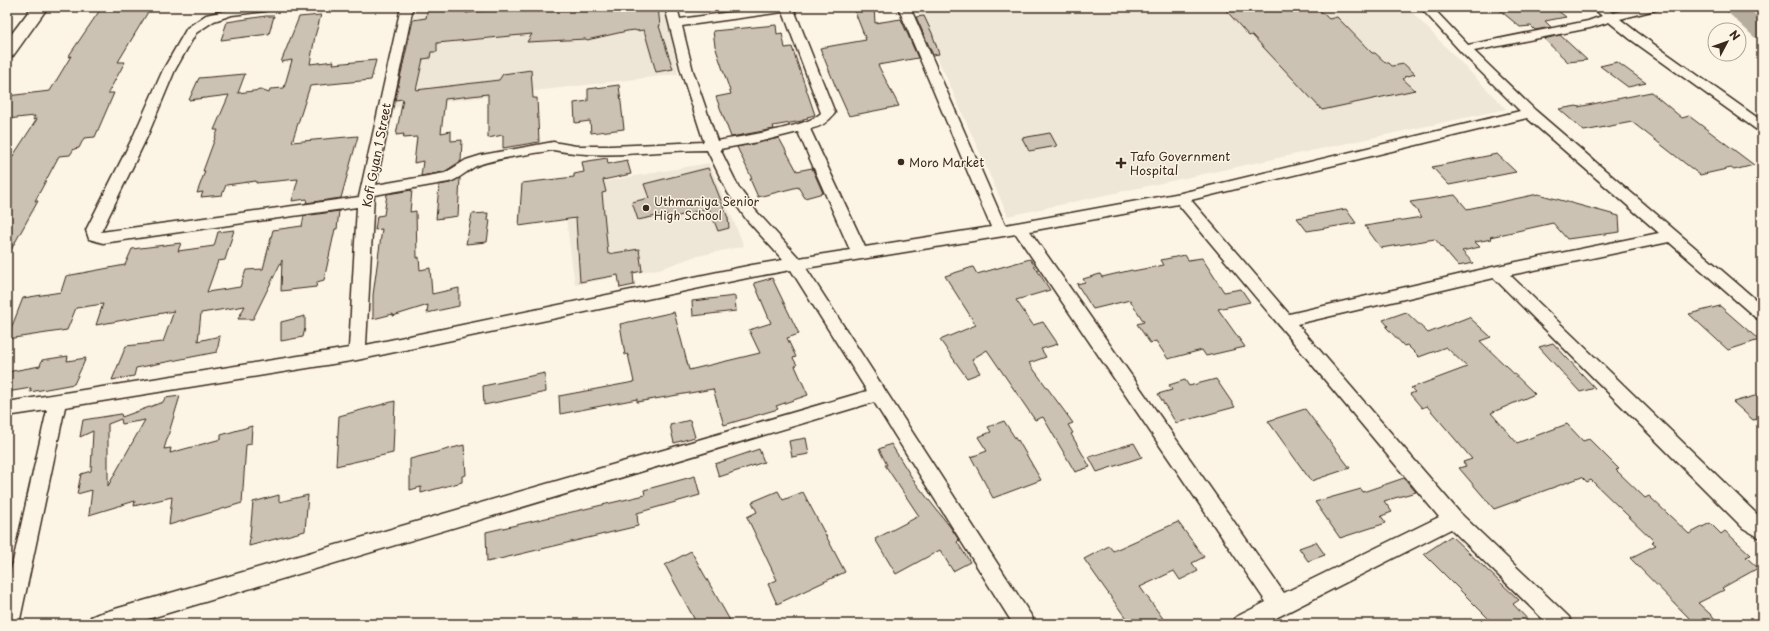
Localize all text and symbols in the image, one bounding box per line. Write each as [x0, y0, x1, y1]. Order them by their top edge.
north arrow [1707, 22, 1747, 62]
text: N [1726, 26, 1744, 44]
street label: Kofi Gyan 1 Street [357, 101, 395, 209]
place label: Tafo Government Hospital [1130, 147, 1230, 179]
place label: Moro Market [909, 153, 984, 171]
marker: Moro Market [896, 157, 906, 167]
marker: Tafo Government Hospital [1115, 157, 1127, 169]
place label: Uthmaniya Senior High School [654, 192, 760, 224]
marker: Uthmaniya Senior High School [641, 203, 651, 213]

